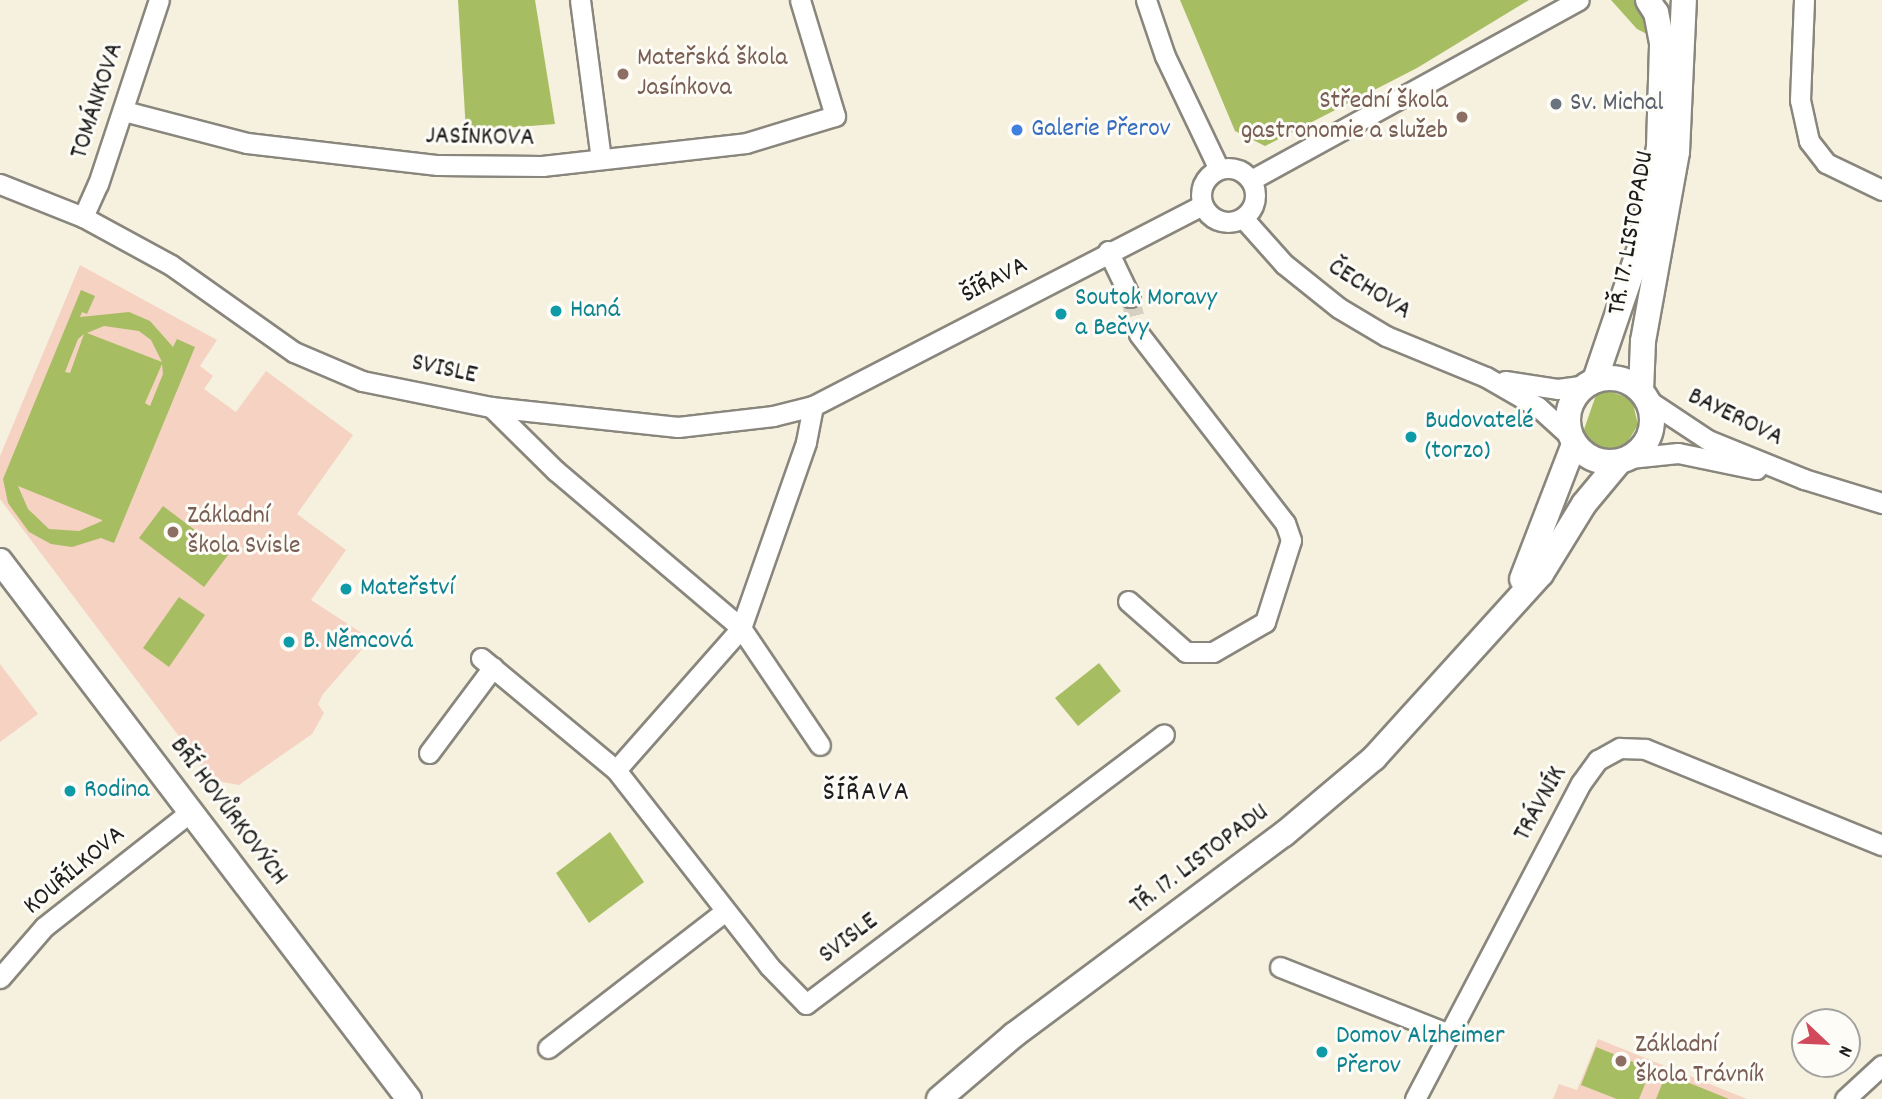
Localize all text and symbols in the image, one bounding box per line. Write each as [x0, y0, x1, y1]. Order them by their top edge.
street label: TOMÁNKOVA [65, 39, 131, 163]
place label: Mateřská škola Jasínkova [637, 43, 787, 104]
marker: Mateřská škola Jasínkova [615, 66, 631, 82]
place label: Střední škola gastronomie a služeb [1241, 86, 1448, 148]
place label: Sv. Michal [1570, 88, 1663, 120]
marker: Sv. Michal [1548, 96, 1564, 112]
marker: Střední škola gastronomie a služeb [1454, 109, 1470, 125]
place label: Galerie Přerov [1031, 114, 1171, 146]
street label: JASÍNKOVA [425, 121, 535, 155]
marker: Galerie Přerov [1009, 122, 1025, 138]
street label: TŘ. 17. LISTOPADU [1602, 149, 1662, 317]
street label: ŠÍŘAVA [956, 251, 1034, 311]
street label: ČECHOVA [1322, 252, 1416, 328]
place label: Soutok Moravy a Bečvy [1075, 283, 1217, 344]
place label: Haná [570, 295, 620, 327]
marker: Haná [548, 303, 564, 319]
marker: Soutok Moravy a Bečvy [1053, 306, 1069, 322]
street label: SVISLE [409, 348, 479, 392]
street label: BAYEROVA [1682, 382, 1788, 454]
place label: Budovatelé (torzo) [1425, 406, 1534, 467]
marker: Budovatelé (torzo) [1403, 429, 1419, 445]
place label: Základní škola Svisle [187, 501, 300, 562]
marker: Základní škola Svisle [165, 524, 181, 540]
place label: Mateřství [360, 573, 454, 605]
marker: Mateřství [338, 581, 354, 597]
place label: B. Němcová [303, 626, 413, 658]
marker: B. Němcová [281, 634, 297, 650]
street label: BŘÍ HOVŮRKOVÝCH [162, 732, 294, 892]
street label: TRÁVNÍK [1508, 761, 1574, 847]
place label: Rodina [84, 775, 149, 807]
district label: ŠÍŘAVA [824, 777, 910, 811]
marker: Rodina [62, 783, 78, 799]
street label: TŘ. 17. LISTOPADU [1124, 798, 1276, 922]
street label: KOUŘÍLKOVA [18, 820, 132, 922]
street label: SVISLE [813, 907, 885, 971]
north arrow [1791, 1008, 1861, 1078]
place label: Domov Alzheimer Přerov [1336, 1021, 1505, 1082]
place label: Základní škola Trávník [1635, 1030, 1764, 1092]
text: N [1830, 1041, 1858, 1060]
marker: Domov Alzheimer Přerov [1314, 1044, 1330, 1060]
marker: Základní škola Trávník [1613, 1053, 1629, 1069]

